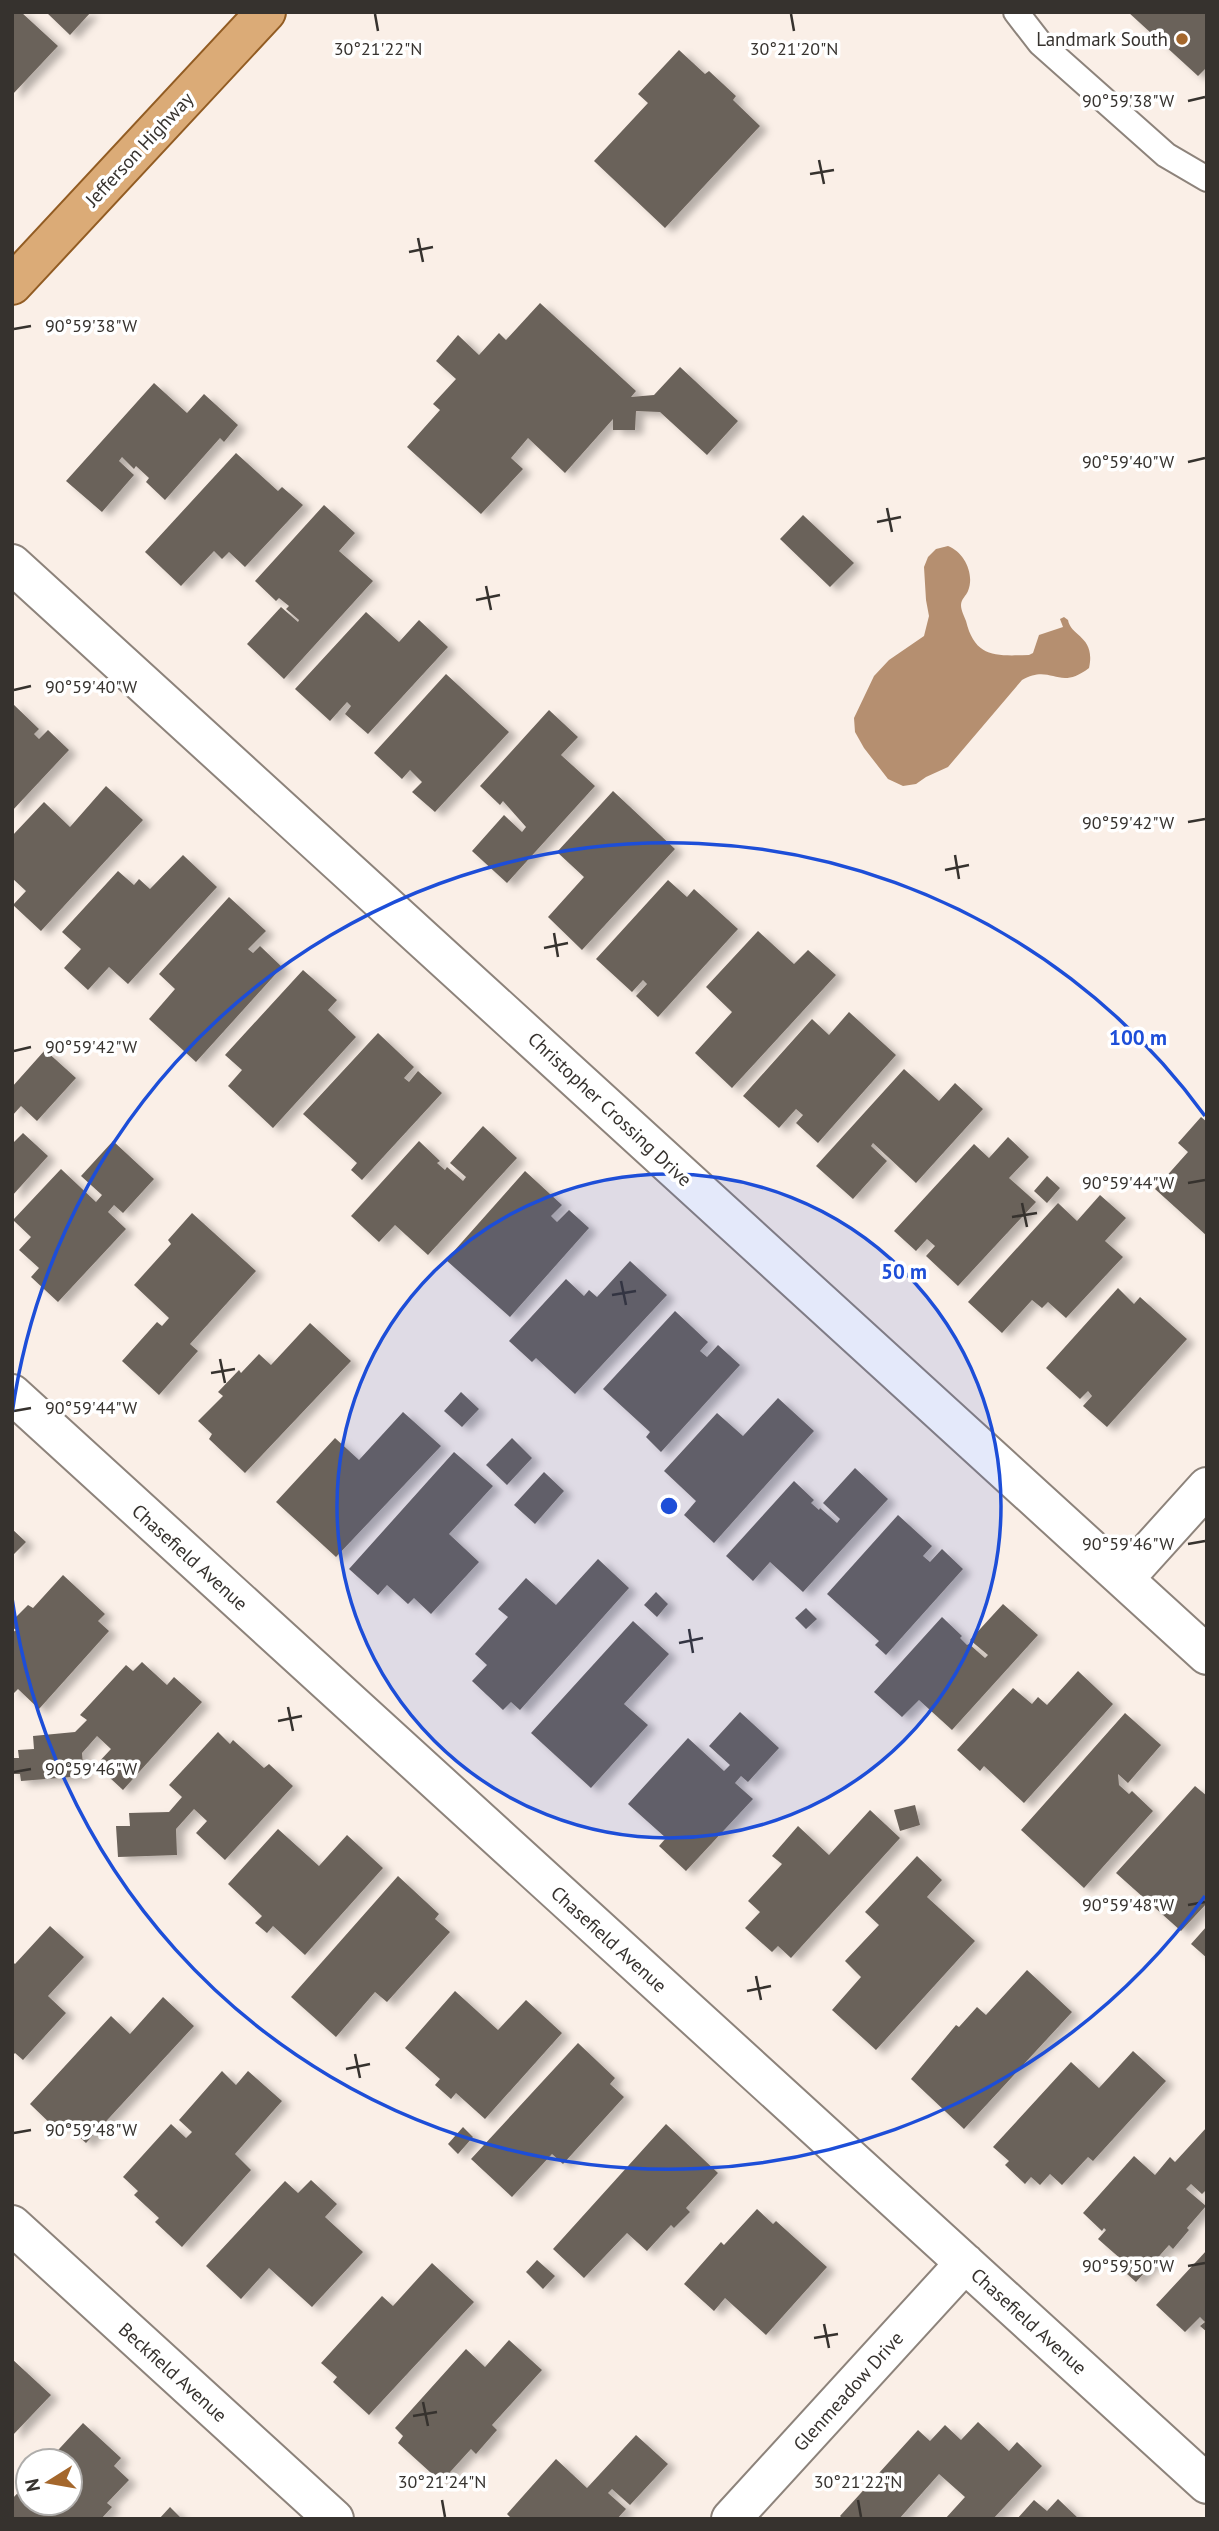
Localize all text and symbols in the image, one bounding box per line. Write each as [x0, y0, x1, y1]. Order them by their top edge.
place label: Landmark South [1036, 27, 1168, 51]
marker: Landmark South [1174, 31, 1190, 47]
text: 30°21'22"N [334, 37, 422, 60]
text: 30°21'20"N [750, 37, 838, 60]
street label: Jefferson Highway [79, 87, 198, 212]
text: 90°59'38"W [1082, 89, 1174, 112]
text: 90°59'38"W [45, 314, 137, 337]
text: 90°59'40"W [1082, 450, 1174, 473]
text: 90°59'40"W [45, 675, 137, 698]
text: 90°59'42"W [1082, 811, 1174, 834]
text: 100 m [1109, 1024, 1167, 1051]
street label: Christopher Crossing Drive [523, 1027, 697, 1191]
text: 90°59'42"W [45, 1035, 137, 1058]
text: 90°59'44"W [1082, 1171, 1174, 1194]
text: 50 m [881, 1258, 927, 1285]
text: 90°59'44"W [45, 1396, 137, 1419]
centre of rings [657, 1494, 681, 1518]
street label: Chasefield Avenue [127, 1499, 253, 1615]
text: 90°59'46"W [1082, 1532, 1174, 1555]
text: 90°59'46"W [45, 1757, 137, 1780]
street label: Chasefield Avenue [546, 1881, 672, 1997]
text: 90°59'48"W [1082, 1893, 1174, 1916]
text: 90°59'48"W [45, 2118, 137, 2141]
text: 90°59'50"W [1082, 2254, 1174, 2277]
street label: Chasefield Avenue [966, 2263, 1092, 2379]
street label: Beckfield Avenue [114, 2317, 232, 2427]
street label: Glenmeadow Drive [788, 2326, 908, 2456]
north arrow [14, 2447, 84, 2517]
text: 30°21'24"N [398, 2470, 486, 2493]
text: 30°21'22"N [814, 2470, 902, 2493]
text: N [19, 2477, 45, 2494]

